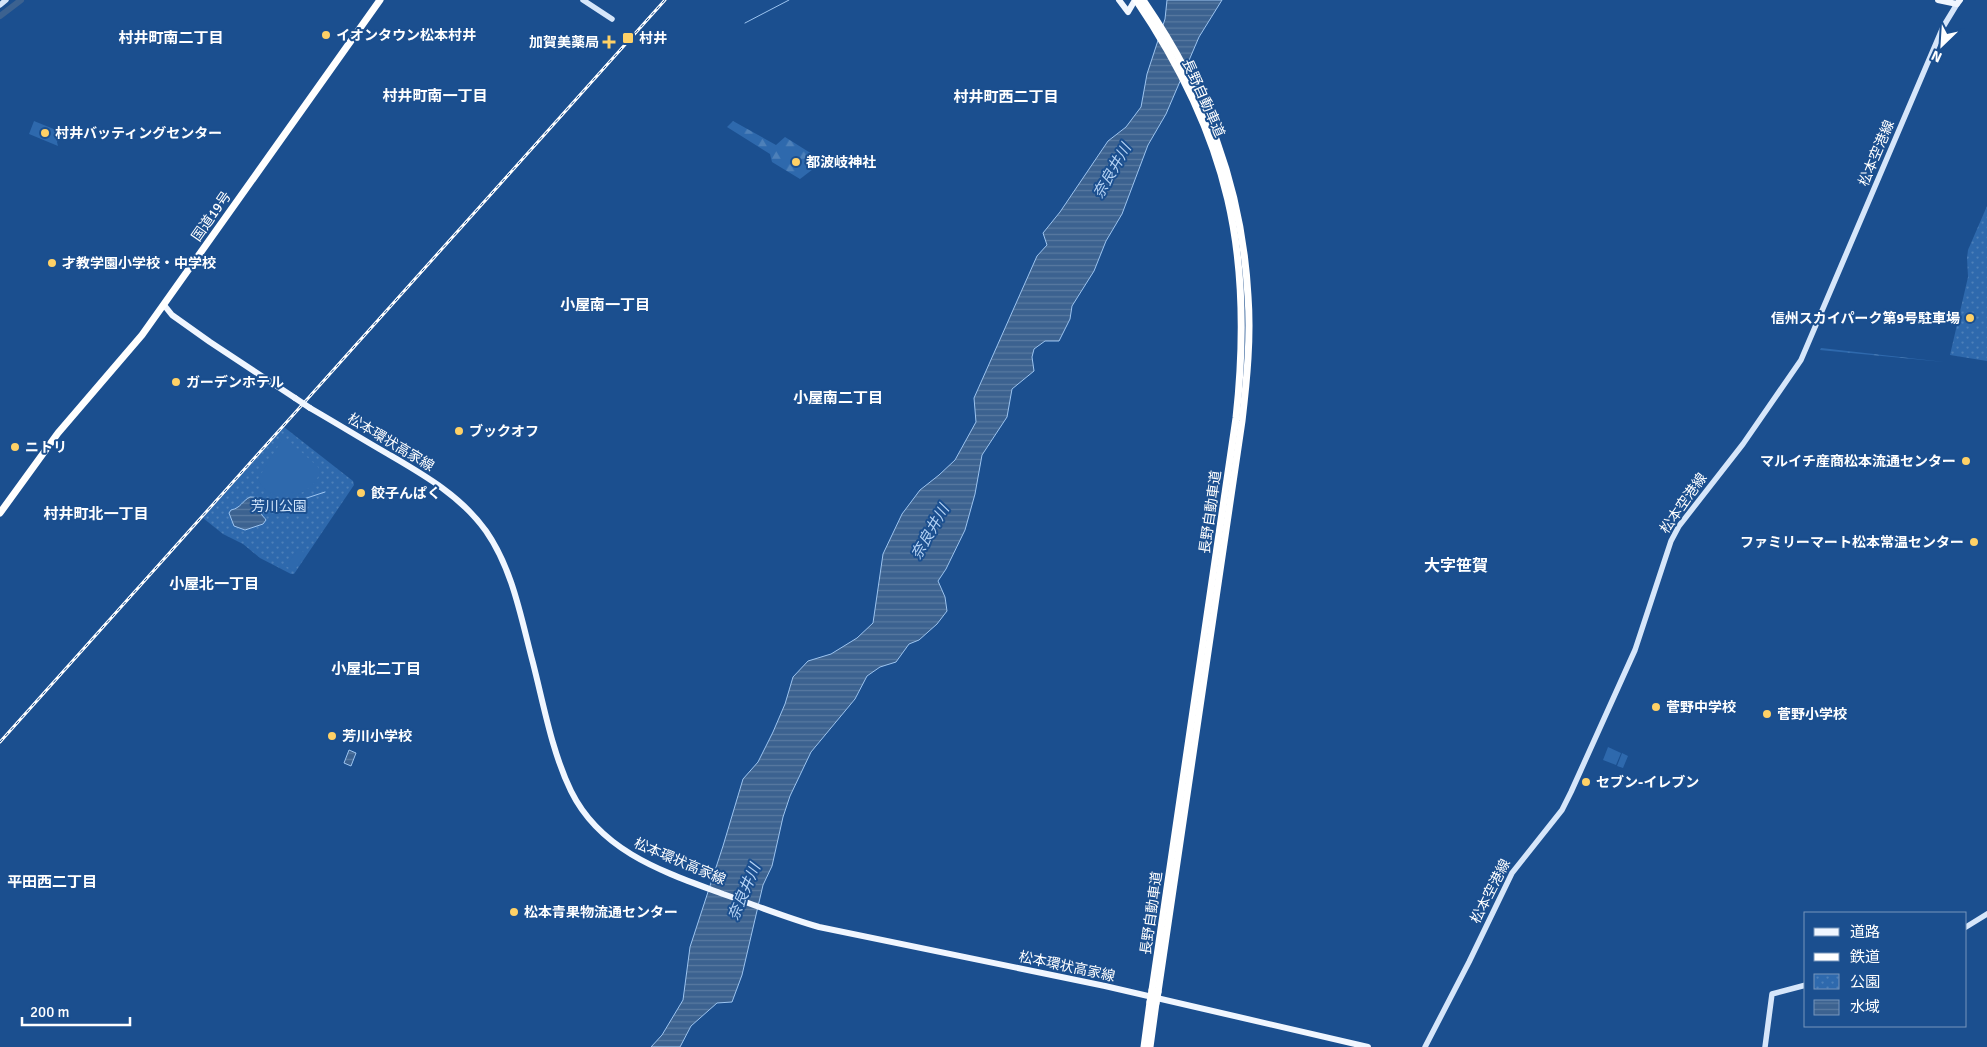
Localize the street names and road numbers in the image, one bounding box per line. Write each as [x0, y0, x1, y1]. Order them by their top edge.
street label: 長野自動車道 [1179, 56, 1228, 140]
street label: 松本空港線 [1855, 118, 1898, 189]
street label: 国道19号 [188, 188, 235, 245]
street label: 松本環状高家線 [344, 410, 437, 475]
street label: 長野自動車道 [1196, 469, 1225, 555]
street label: 松本空港線 [1656, 470, 1710, 537]
street label: 松本環状高家線 [631, 834, 728, 888]
street label: 松本空港線 [1467, 856, 1514, 926]
street label: 長野自動車道 [1137, 870, 1166, 956]
street label: 松本環状高家線 [1017, 948, 1117, 985]

